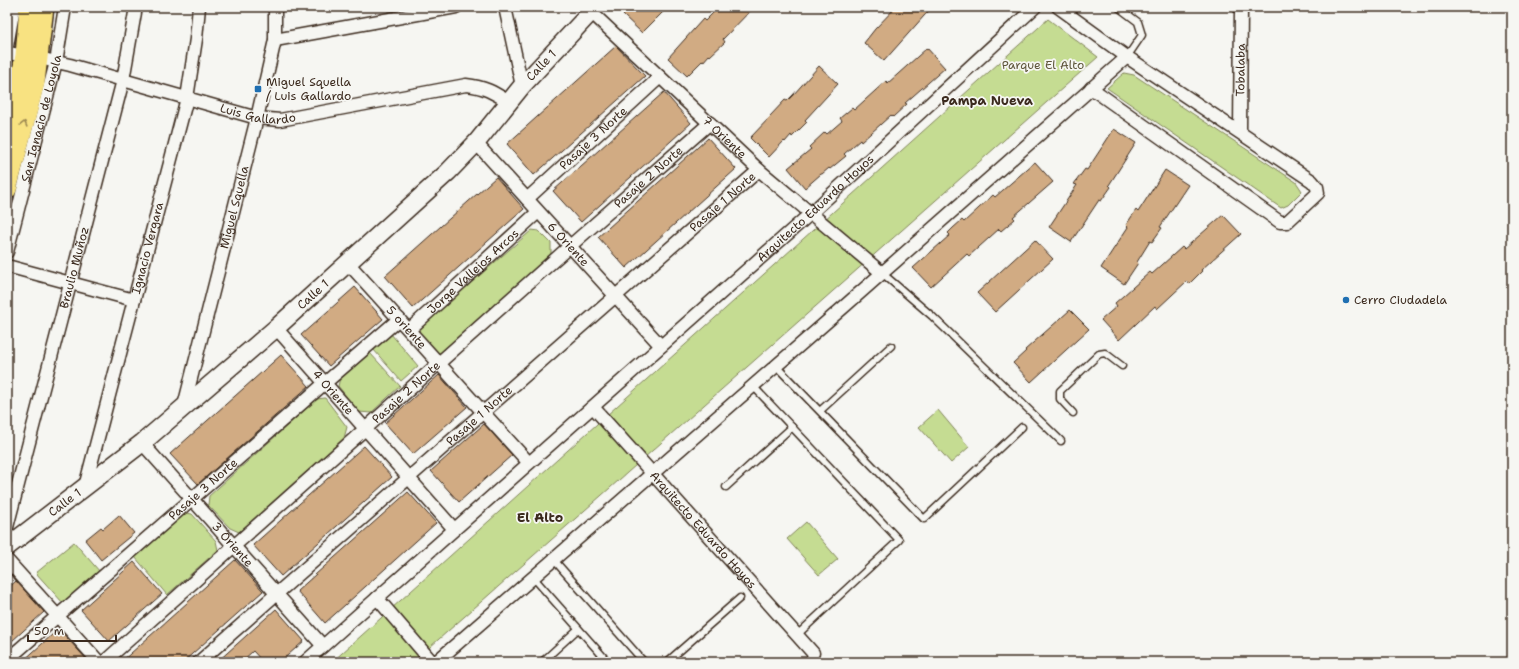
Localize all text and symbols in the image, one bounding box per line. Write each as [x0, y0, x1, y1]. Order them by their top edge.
street label: Tobalaba [1232, 43, 1249, 97]
street label: Calle 1 [523, 46, 560, 85]
street label: San Ignacio de Loyola [17, 53, 65, 184]
park label: Parque El Alto [1002, 57, 1084, 73]
place label: Miguel Squella / Luis Gallardo [266, 74, 351, 104]
marker: Miguel Squella / Luis Gallardo [253, 84, 263, 94]
district label: Pampa Nueva [941, 92, 1033, 109]
street label: Luis Gallardo [218, 100, 297, 128]
street label: Pasaje 3 Norte [556, 103, 631, 173]
street label: 7 Oriente [699, 113, 750, 162]
one-way arrow [19, 121, 28, 128]
street label: Pasaje 2 Norte [611, 142, 686, 212]
street label: Arquitecto Eduardo Hoyos [754, 151, 877, 265]
street label: Miguel Squella [216, 164, 253, 250]
street label: Pasaje 1 Norte [686, 168, 759, 235]
street label: Ignacio Vergara [128, 200, 167, 296]
street label: 6 Oriente [544, 218, 593, 270]
street label: Braulio Muñoz [56, 225, 93, 310]
street label: Jorge Vallejos Arcos [424, 225, 522, 317]
street label: Calle 1 [294, 276, 332, 313]
place label: Cerro Ciudadela [1354, 292, 1448, 308]
marker: Cerro Ciudadela [1341, 295, 1351, 305]
street label: 5 oriente [383, 303, 430, 353]
street label: Pasaje 2 Norte [368, 357, 444, 427]
street label: 4 Oriente [309, 366, 357, 419]
street label: Pasaje 1 Norte [443, 382, 516, 449]
street label: Pasaje 3 Norte [165, 455, 241, 524]
street label: Arquitecto Eduardo Hoyos [646, 468, 760, 592]
street label: Calle 1 [45, 485, 85, 520]
district label: El Alto [517, 509, 563, 526]
street label: 3 Oriente [208, 519, 257, 571]
scale bar [28, 617, 116, 643]
text: 50 m [34, 623, 64, 639]

